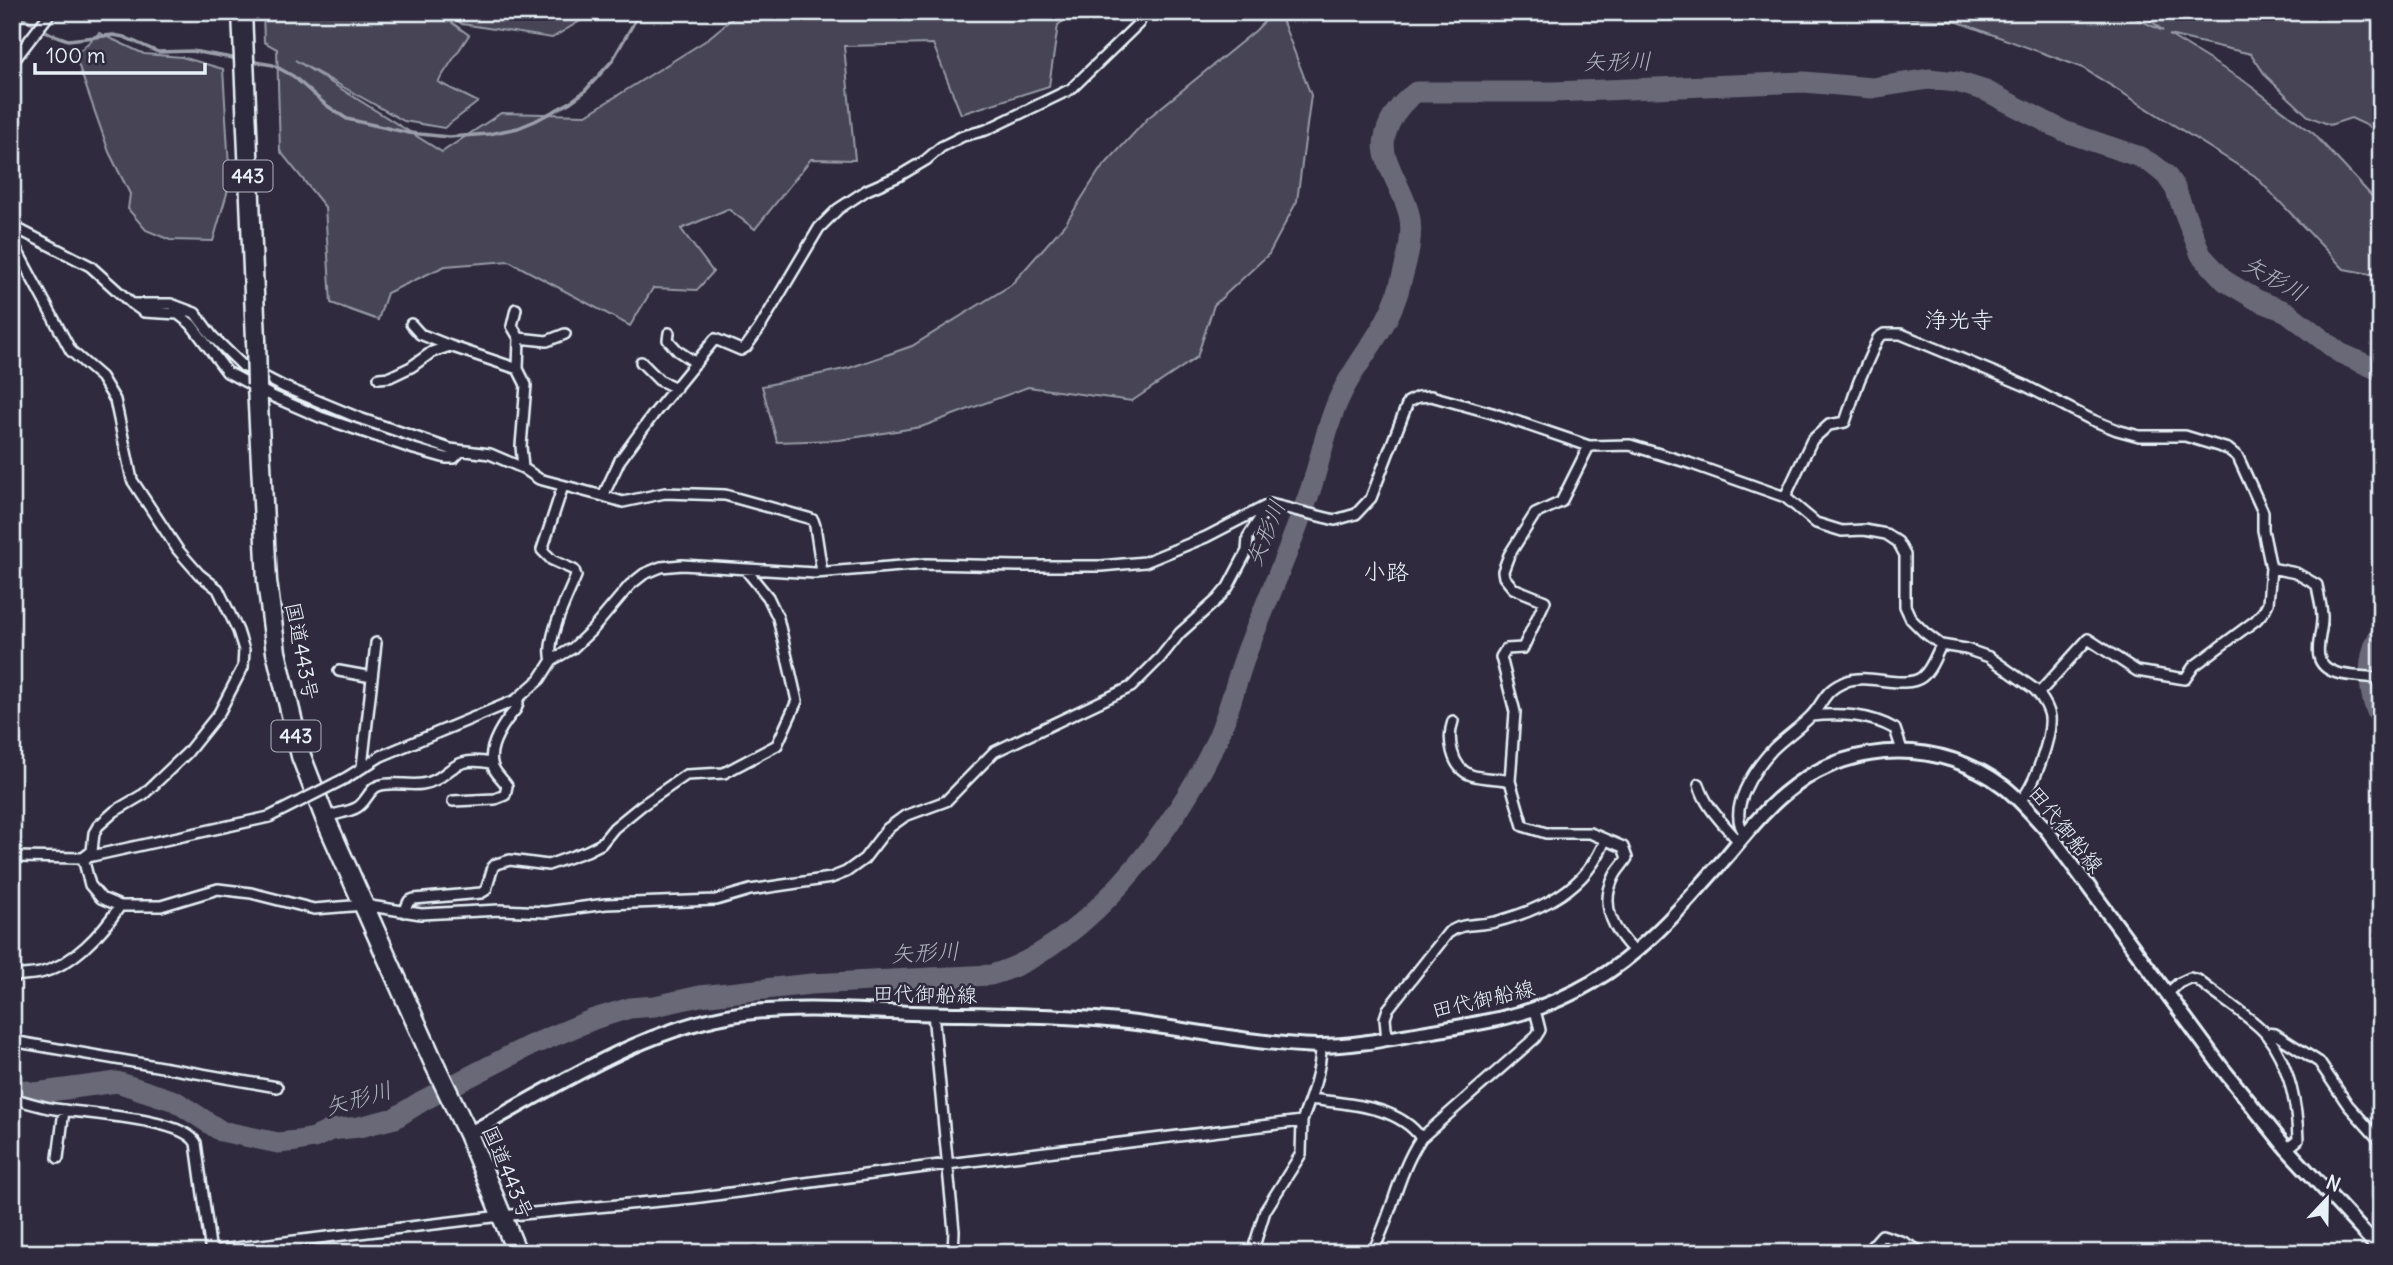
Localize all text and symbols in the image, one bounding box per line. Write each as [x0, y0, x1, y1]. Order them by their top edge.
scale bar [35, 32, 205, 76]
text: 100 m [46, 42, 105, 69]
water label: 矢形川 [1582, 46, 1652, 76]
road number: 443 [224, 160, 272, 192]
water label: 矢形川 [2238, 249, 2312, 307]
district label: 浄光寺 [1925, 305, 1994, 334]
water label: 矢形川 [1239, 496, 1291, 570]
district label: 小路 [1363, 557, 1409, 586]
street label: 国道443号 [279, 600, 325, 702]
road number: 443 [272, 720, 320, 751]
street label: 田代御船線 [2022, 780, 2110, 878]
water label: 矢形川 [890, 936, 960, 968]
street label: 田代御船線 [1429, 974, 1537, 1024]
street label: 田代御船線 [872, 980, 978, 1008]
water label: 矢形川 [321, 1075, 395, 1121]
street label: 国道443号 [476, 1121, 540, 1223]
north arrow [2292, 1164, 2362, 1234]
text: N [2323, 1170, 2344, 1197]

